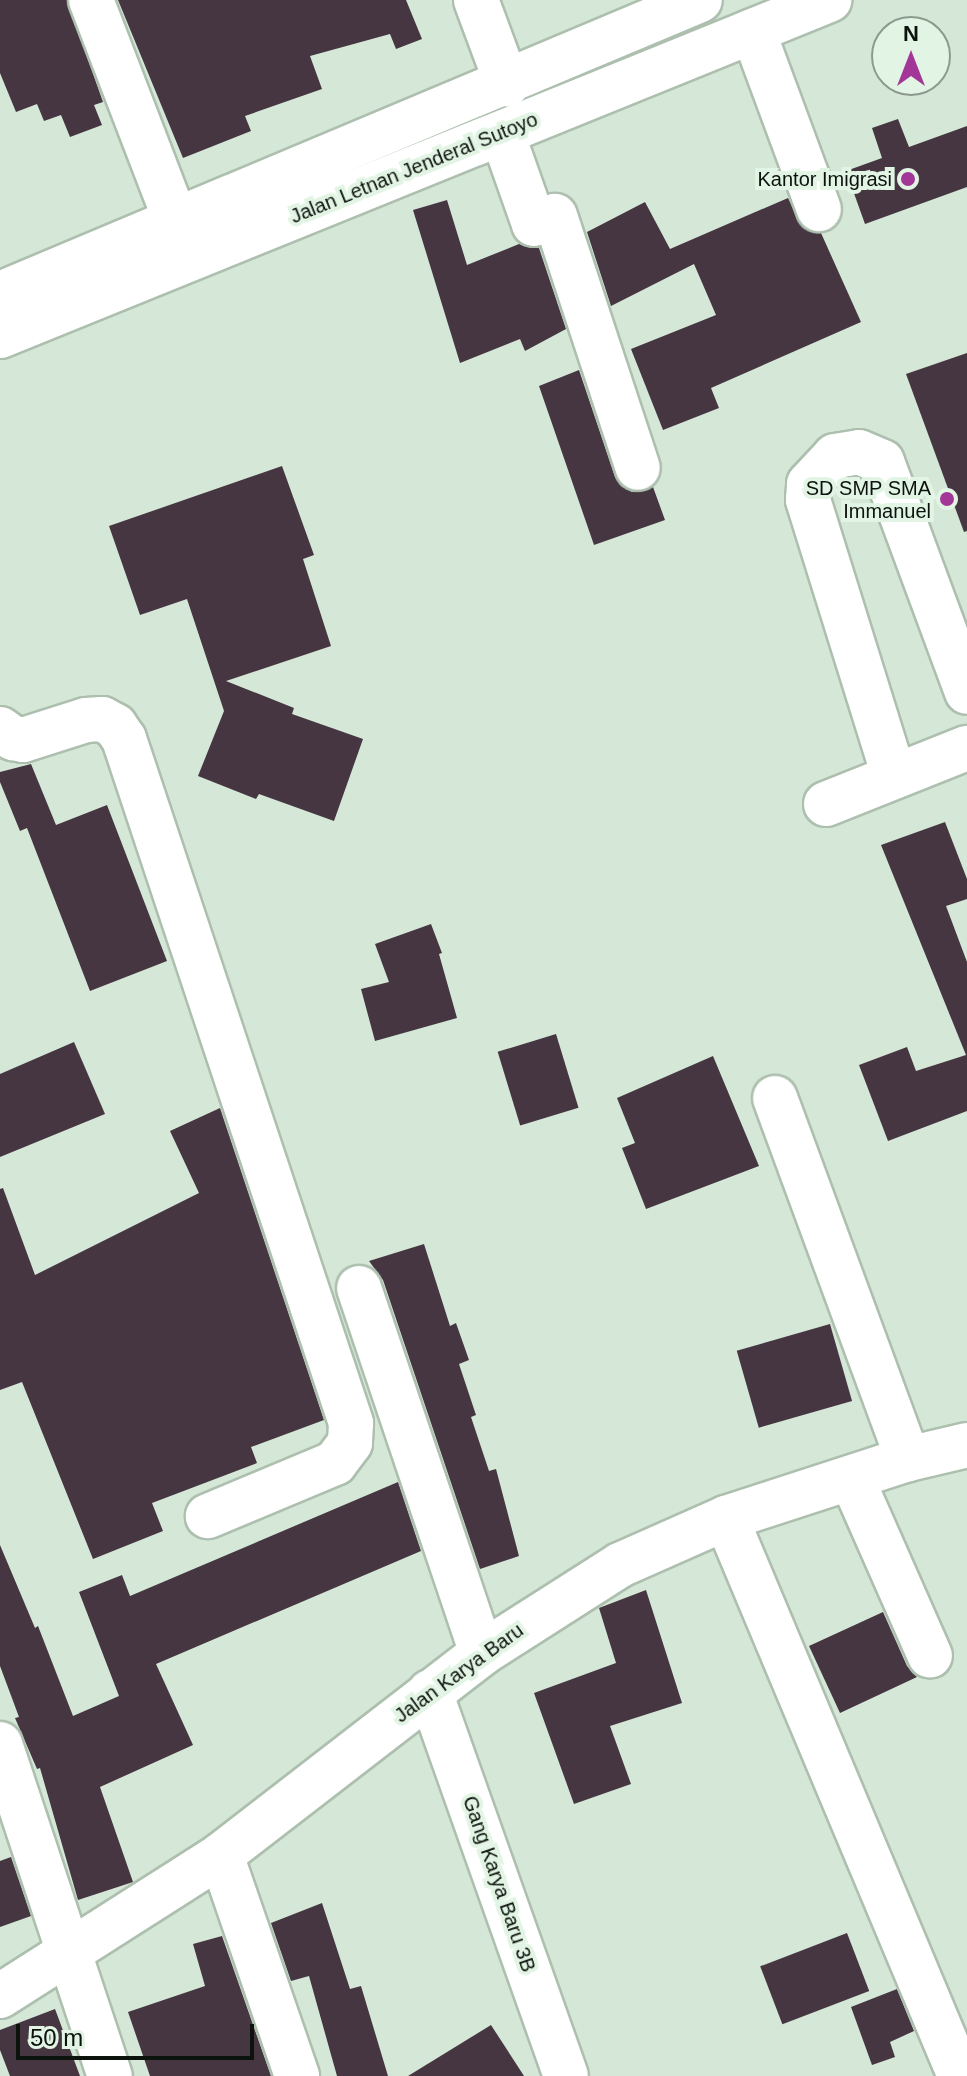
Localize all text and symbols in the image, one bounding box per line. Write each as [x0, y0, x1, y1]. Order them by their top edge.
north arrow [871, 16, 951, 96]
text: N [903, 21, 919, 46]
street label: Jalan Letnan Jenderal Sutoyo [287, 107, 541, 229]
place label: Kantor Imigrasi [758, 167, 892, 191]
marker: Kantor Imigrasi [899, 170, 917, 188]
place label: SD SMP SMA Immanuel [805, 476, 931, 523]
marker: SD SMP SMA Immanuel [938, 490, 956, 508]
street label: Jalan Karya Baru [390, 1618, 528, 1728]
street label: Gang Karya Baru 3B [458, 1793, 540, 1975]
scale bar [20, 2008, 258, 2058]
text: 50 m [30, 2024, 83, 2051]

